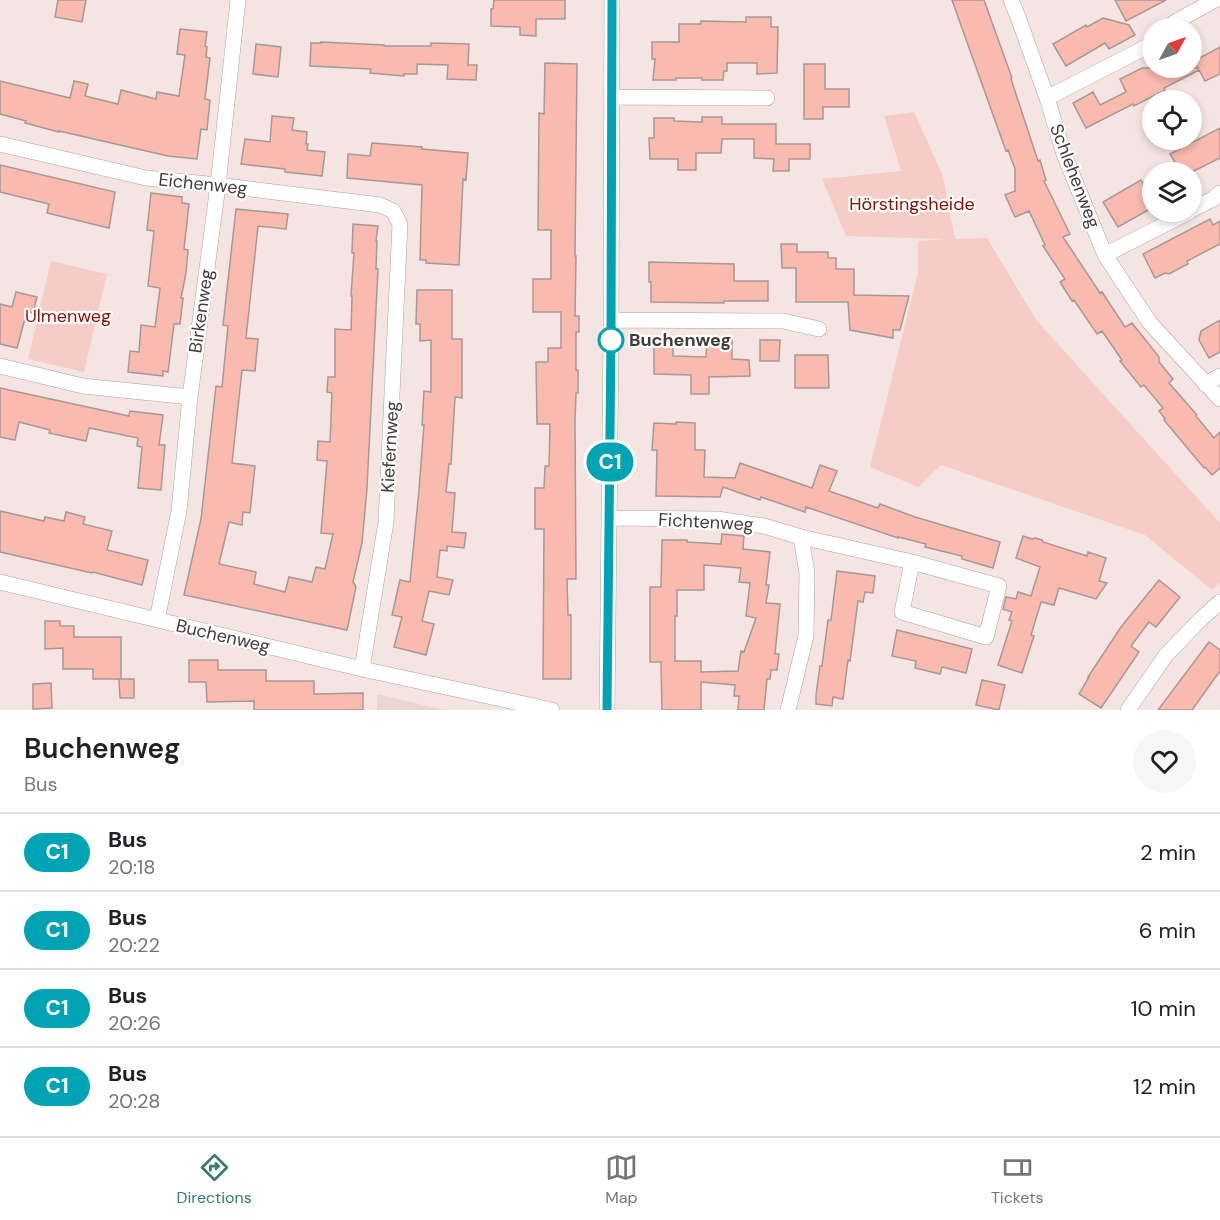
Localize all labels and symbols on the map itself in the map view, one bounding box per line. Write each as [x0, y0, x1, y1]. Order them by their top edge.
north arrow [1142, 18, 1202, 78]
street label: Schlehenweg [1044, 120, 1106, 232]
street label: Eichenweg [157, 167, 249, 201]
park label: Hörstingsheide [849, 192, 975, 216]
street label: Birkenweg [183, 268, 219, 354]
park label: Ulmenweg [25, 304, 111, 328]
marker: Buchenweg [598, 327, 624, 353]
place label: Buchenweg [629, 328, 731, 352]
street label: Kiefernweg [376, 401, 404, 493]
line badge: C1 [583, 442, 637, 482]
street label: Fichtenweg [658, 508, 754, 536]
street label: Buchenweg [174, 614, 272, 658]

